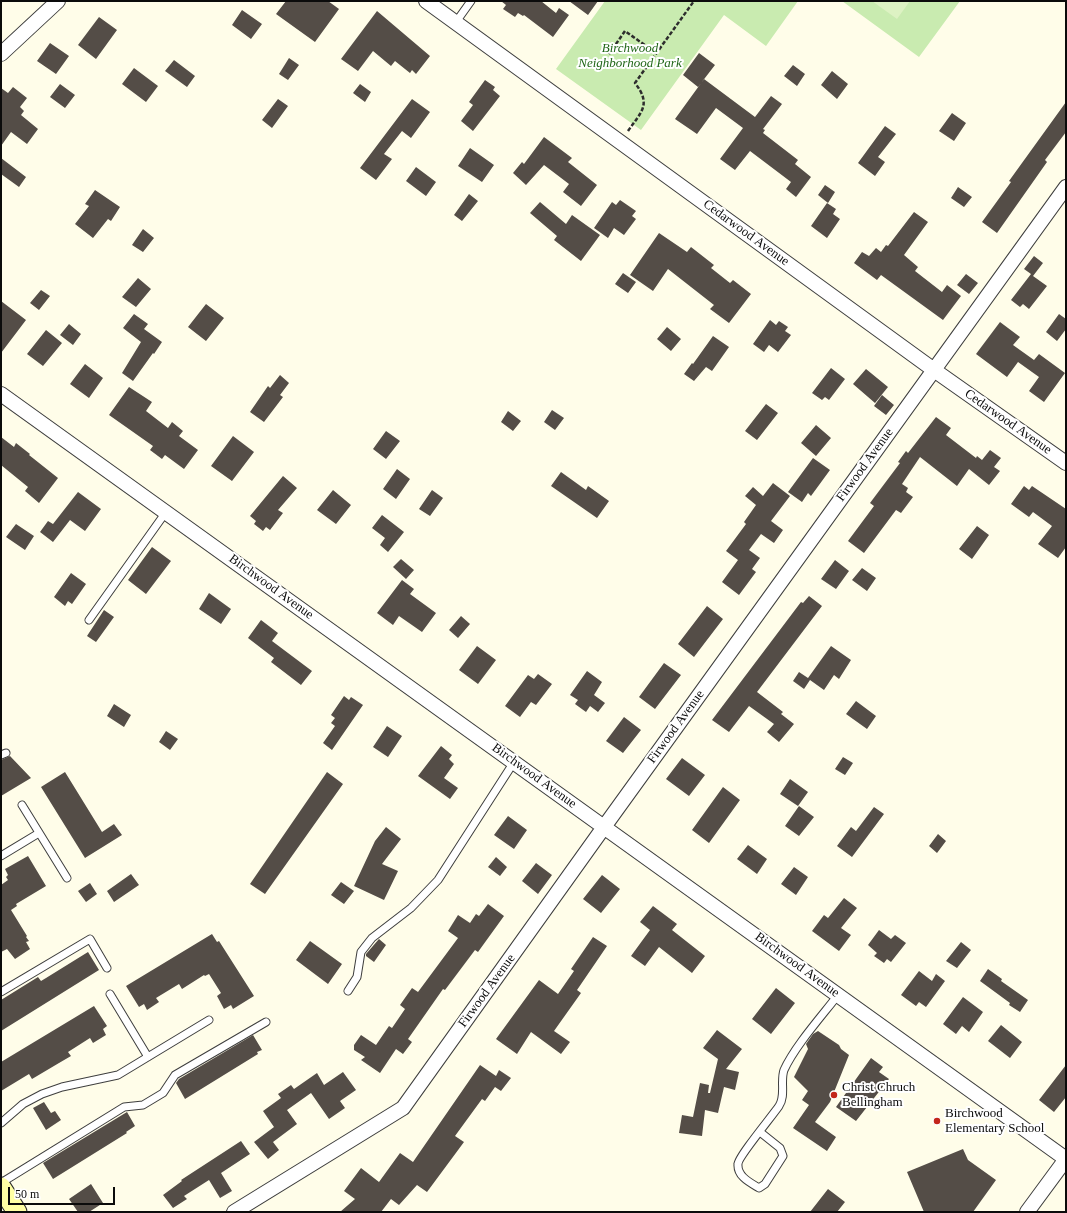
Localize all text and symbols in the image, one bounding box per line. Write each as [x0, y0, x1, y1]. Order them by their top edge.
park label: Birchwood Neighborhood Park [578, 41, 682, 72]
street label: Cedarwood Avenue [700, 197, 792, 269]
street label: Cedarwood Avenue [961, 386, 1055, 458]
street label: Firwood Avenue [833, 425, 897, 505]
street label: Birchwood Avenue [226, 551, 316, 623]
street label: Firwood Avenue [644, 687, 708, 767]
street label: Birchwood Avenue [489, 740, 579, 812]
street label: Birchwood Avenue [752, 929, 842, 1001]
street label: Firwood Avenue [455, 951, 519, 1031]
place label: Christ Chruch Bellingham [842, 1080, 915, 1111]
marker: Christ Chruch Bellingham [829, 1090, 839, 1100]
place label: Birchwood Elementary School [945, 1106, 1044, 1137]
marker: Birchwood Elementary School [932, 1116, 942, 1126]
scale bar [10, 1179, 117, 1205]
text: 50 m [15, 1187, 39, 1201]

